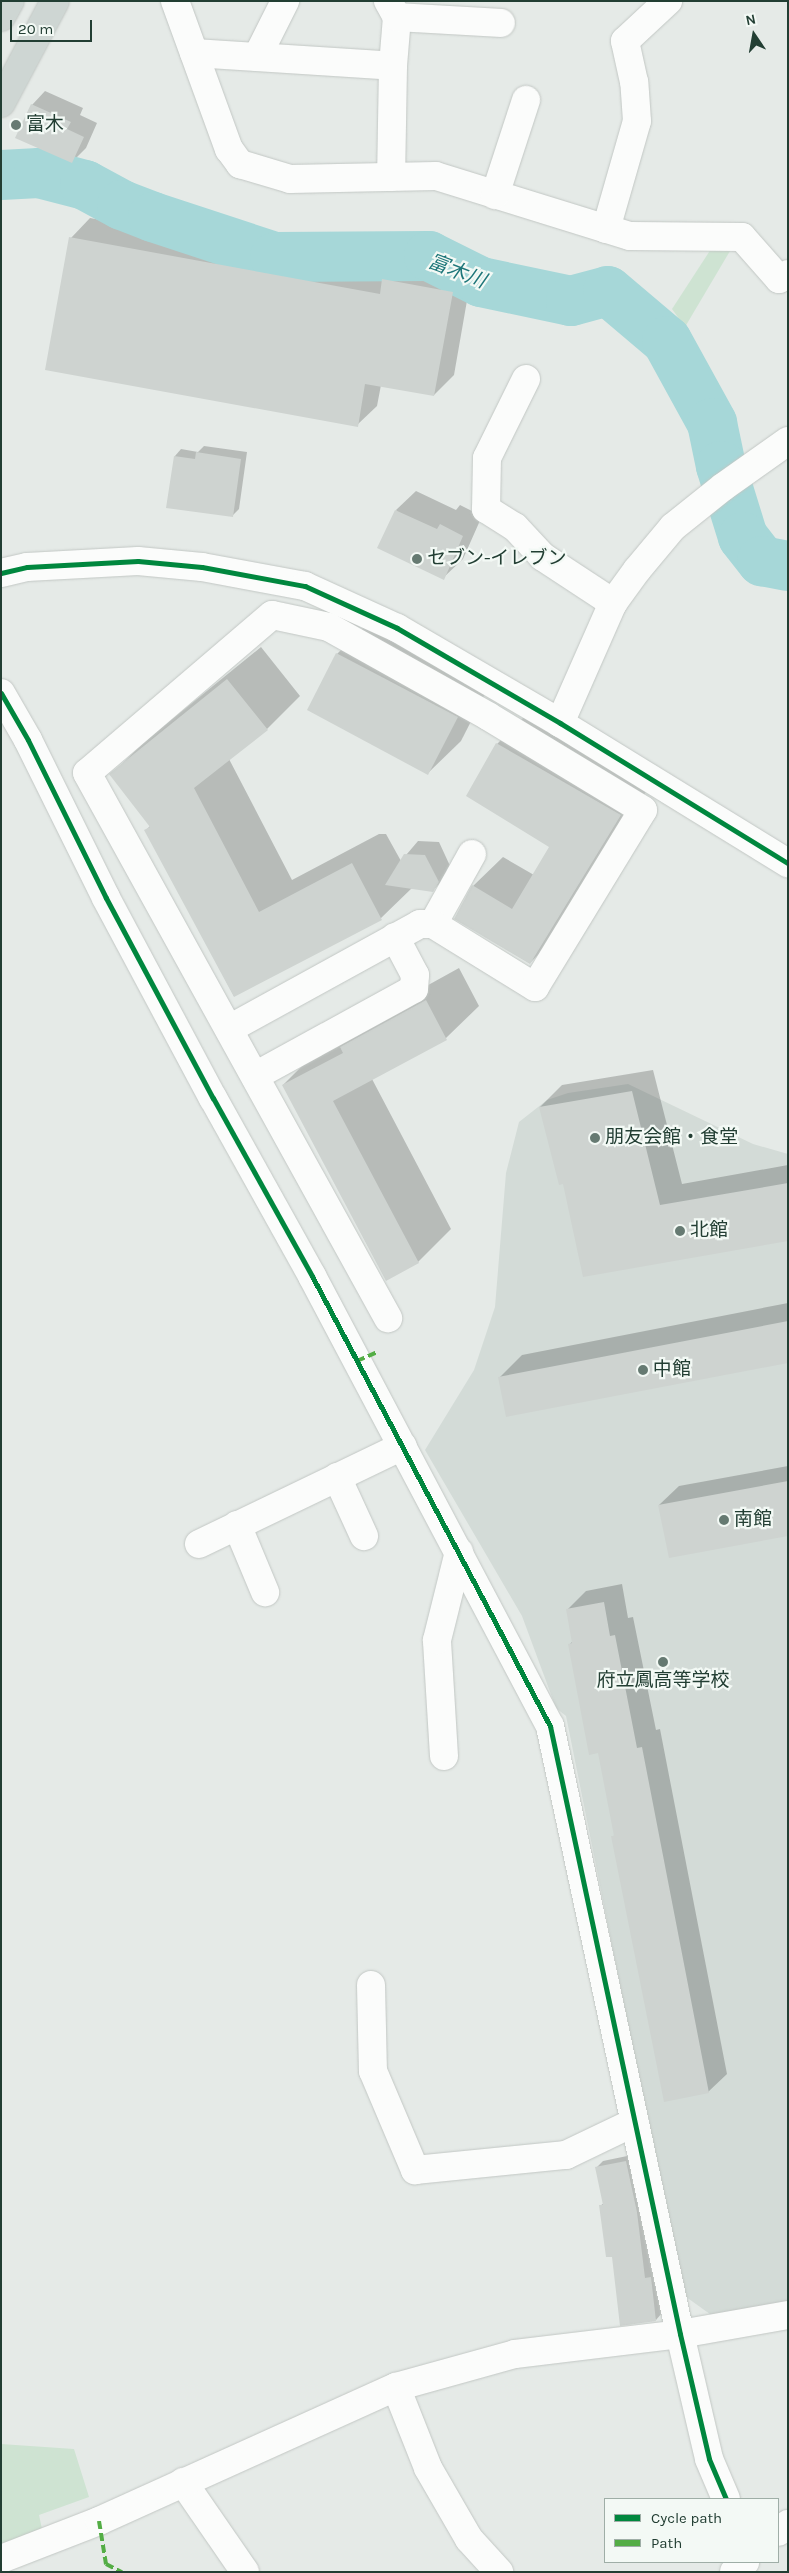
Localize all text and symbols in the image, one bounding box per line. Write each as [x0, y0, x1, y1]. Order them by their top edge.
scale bar [12, 10, 95, 42]
north arrow [729, 10, 779, 60]
text: N [744, 10, 757, 29]
text: 20 m [18, 20, 53, 38]
place label: 富木 [26, 114, 64, 136]
marker: 富木 [10, 119, 22, 131]
water label: 富木川 [425, 249, 489, 293]
place label: セブン-イレブン [427, 548, 567, 570]
marker: セブン-イレブン [411, 553, 423, 565]
place label: 朋友会館・食堂 [605, 1127, 738, 1149]
marker: 朋友会館・食堂 [589, 1132, 601, 1144]
place label: 北館 [690, 1220, 728, 1242]
marker: 北館 [674, 1225, 686, 1237]
place label: 中館 [653, 1359, 691, 1381]
marker: 中館 [637, 1364, 649, 1376]
place label: 南館 [734, 1509, 772, 1531]
marker: 南館 [718, 1514, 730, 1526]
marker: 府立鳳高等学校 [657, 1656, 669, 1668]
place label: 府立鳳高等学校 [597, 1670, 729, 1692]
legend [604, 2498, 779, 2563]
text: Cycle path [651, 2509, 722, 2527]
text: Path [651, 2534, 682, 2552]

